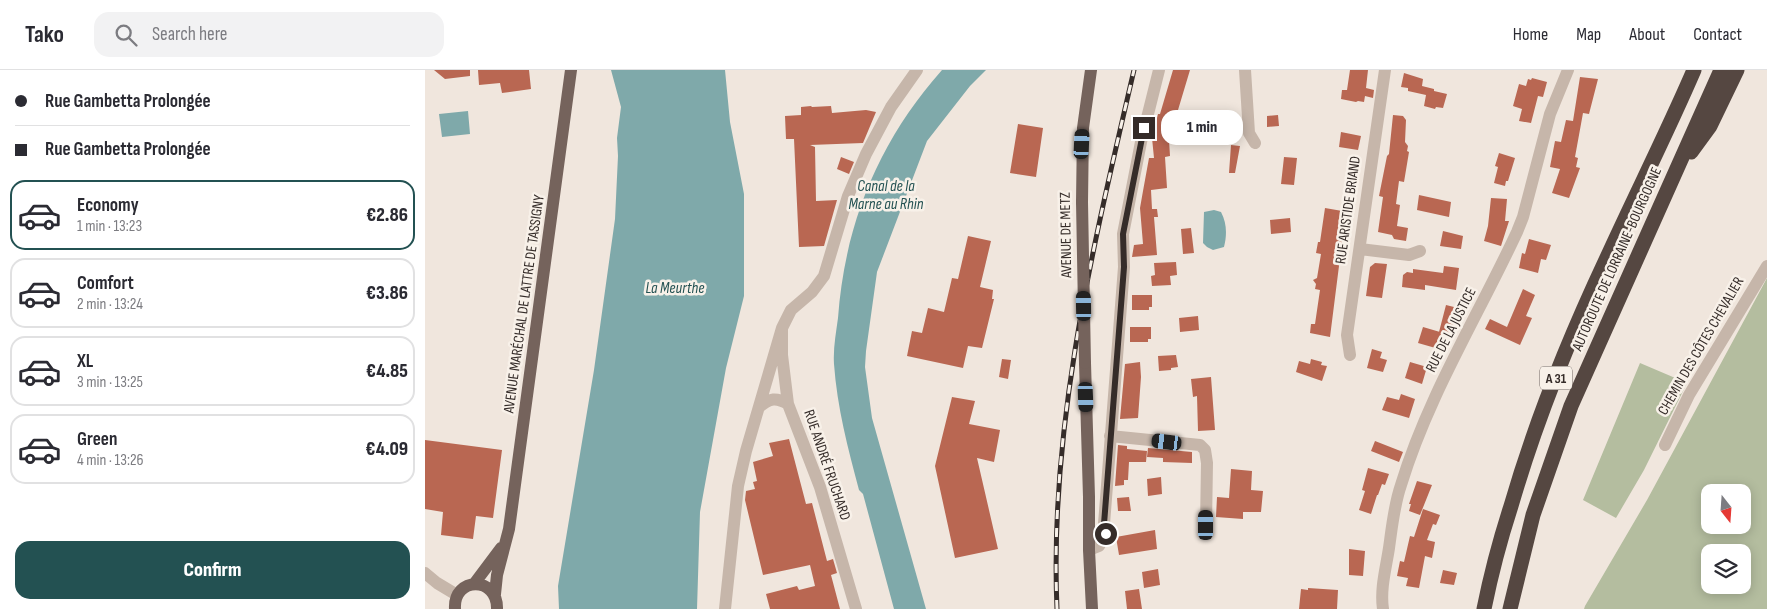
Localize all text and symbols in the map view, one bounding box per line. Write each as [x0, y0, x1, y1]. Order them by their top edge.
search box [94, 12, 444, 57]
text: Tako [25, 20, 64, 49]
icon: search [112, 21, 140, 49]
text: Search here [152, 23, 228, 46]
text: Home [1513, 24, 1548, 45]
text: Map [1576, 24, 1601, 45]
text: About [1629, 24, 1665, 45]
text: Contact [1693, 24, 1742, 45]
text: Rue Gambetta Prolongée [45, 90, 211, 113]
callout: 1 min [1161, 110, 1244, 146]
route end [1133, 117, 1155, 139]
text: 1 min [1187, 118, 1217, 137]
car [1073, 129, 1090, 159]
text: Rue Gambetta Prolongée [45, 138, 211, 161]
street label: RUE ARISTIDE BRIAND [1331, 155, 1365, 265]
street label: AUTOROUTE DE LORRAINE-BOURGOGNE [1567, 164, 1666, 355]
water label: Canal de la Marne au Rhin [849, 177, 924, 214]
street label: AVENUE DE METZ [1056, 192, 1076, 279]
icon: car [17, 193, 62, 238]
street label: AVENUE MARÉCHAL DE LATTRE DE TASSIGNY [499, 193, 549, 415]
text: Economy [77, 194, 139, 217]
text: €2.86 [366, 204, 408, 227]
text: 1 min · 13:23 [77, 217, 142, 236]
icon: car [17, 271, 62, 316]
text: Comfort [77, 272, 134, 295]
street label: CHEMIN DES CÔTES CHEVALIER [1654, 274, 1748, 418]
water label: La Meurthe [645, 279, 705, 298]
text: €3.86 [366, 282, 408, 305]
street label: RUE DE LA JUSTICE [1421, 284, 1481, 376]
car [1076, 291, 1091, 321]
text: 2 min · 13:24 [77, 295, 143, 314]
icon: car [17, 349, 62, 394]
text: XL [77, 350, 93, 373]
text: €4.85 [366, 360, 408, 383]
road number: A 31 [1540, 366, 1572, 390]
text: 3 min · 13:25 [77, 373, 143, 392]
car [1077, 382, 1094, 412]
street label: RUE ANDRÉ FRUCHARD [799, 407, 855, 523]
icon: car [17, 427, 62, 472]
text: Green [77, 428, 117, 451]
car [1151, 433, 1182, 451]
text: €4.09 [366, 438, 408, 461]
text: 4 min · 13:26 [77, 451, 144, 470]
north arrow [1701, 484, 1751, 534]
map controls [1701, 484, 1751, 594]
car [1198, 510, 1213, 540]
route start [1095, 523, 1117, 545]
button: Confirm [15, 541, 410, 599]
button: layers [1701, 544, 1751, 594]

